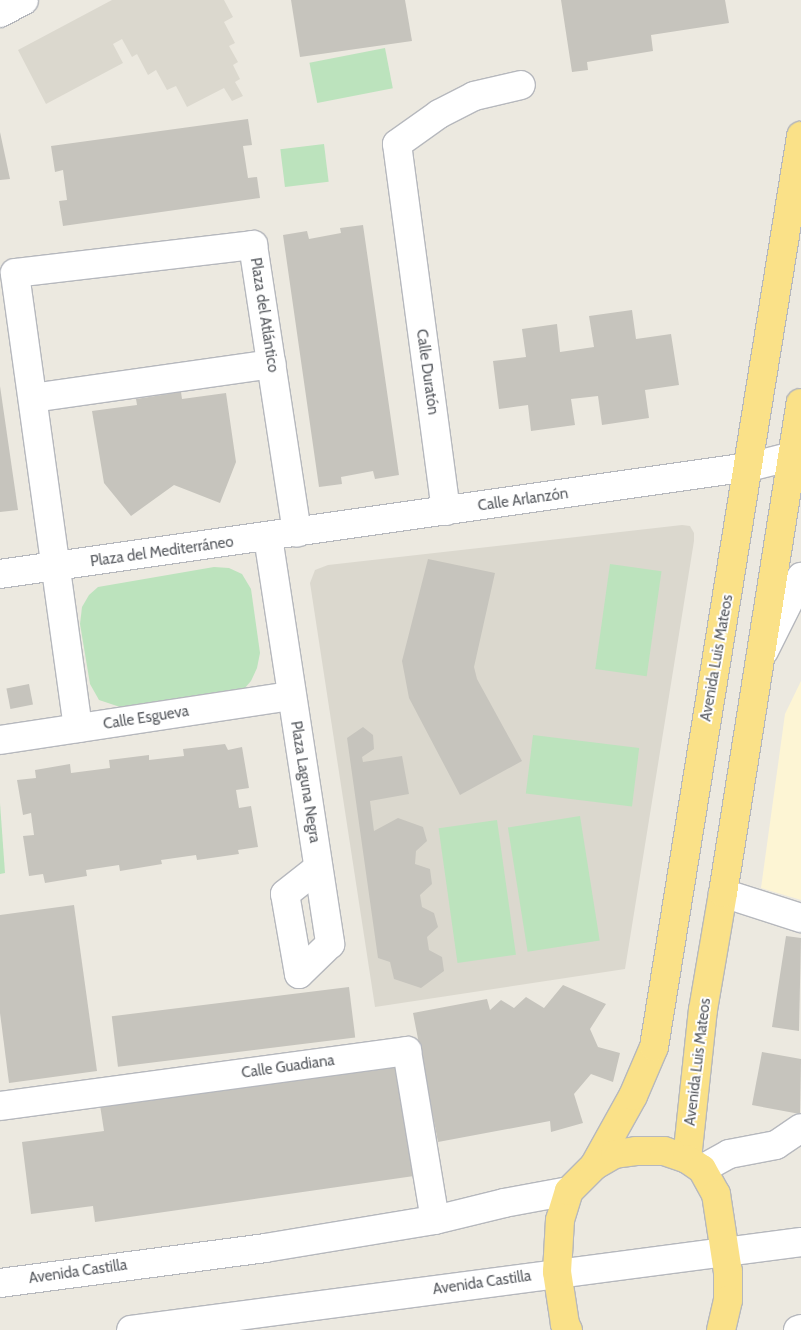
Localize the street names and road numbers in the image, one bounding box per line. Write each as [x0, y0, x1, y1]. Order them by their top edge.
street label: Plaza del Atlántico [246, 256, 282, 374]
street label: Calle Duratón [412, 328, 442, 416]
street label: Calle Arlanzón [477, 485, 569, 515]
street label: Plaza del Mediterráneo [89, 533, 235, 571]
street label: Avenida Luis Mateos [697, 593, 737, 723]
street label: Calle Esgueva [102, 702, 190, 734]
street label: Plaza Laguna Negra [286, 720, 324, 844]
street label: Avenida Luis Mateos [681, 997, 715, 1127]
street label: Calle Guadiana [240, 1052, 336, 1082]
street label: Avenida Castilla [28, 1256, 128, 1288]
street label: Avenida Castilla [432, 1267, 532, 1299]

